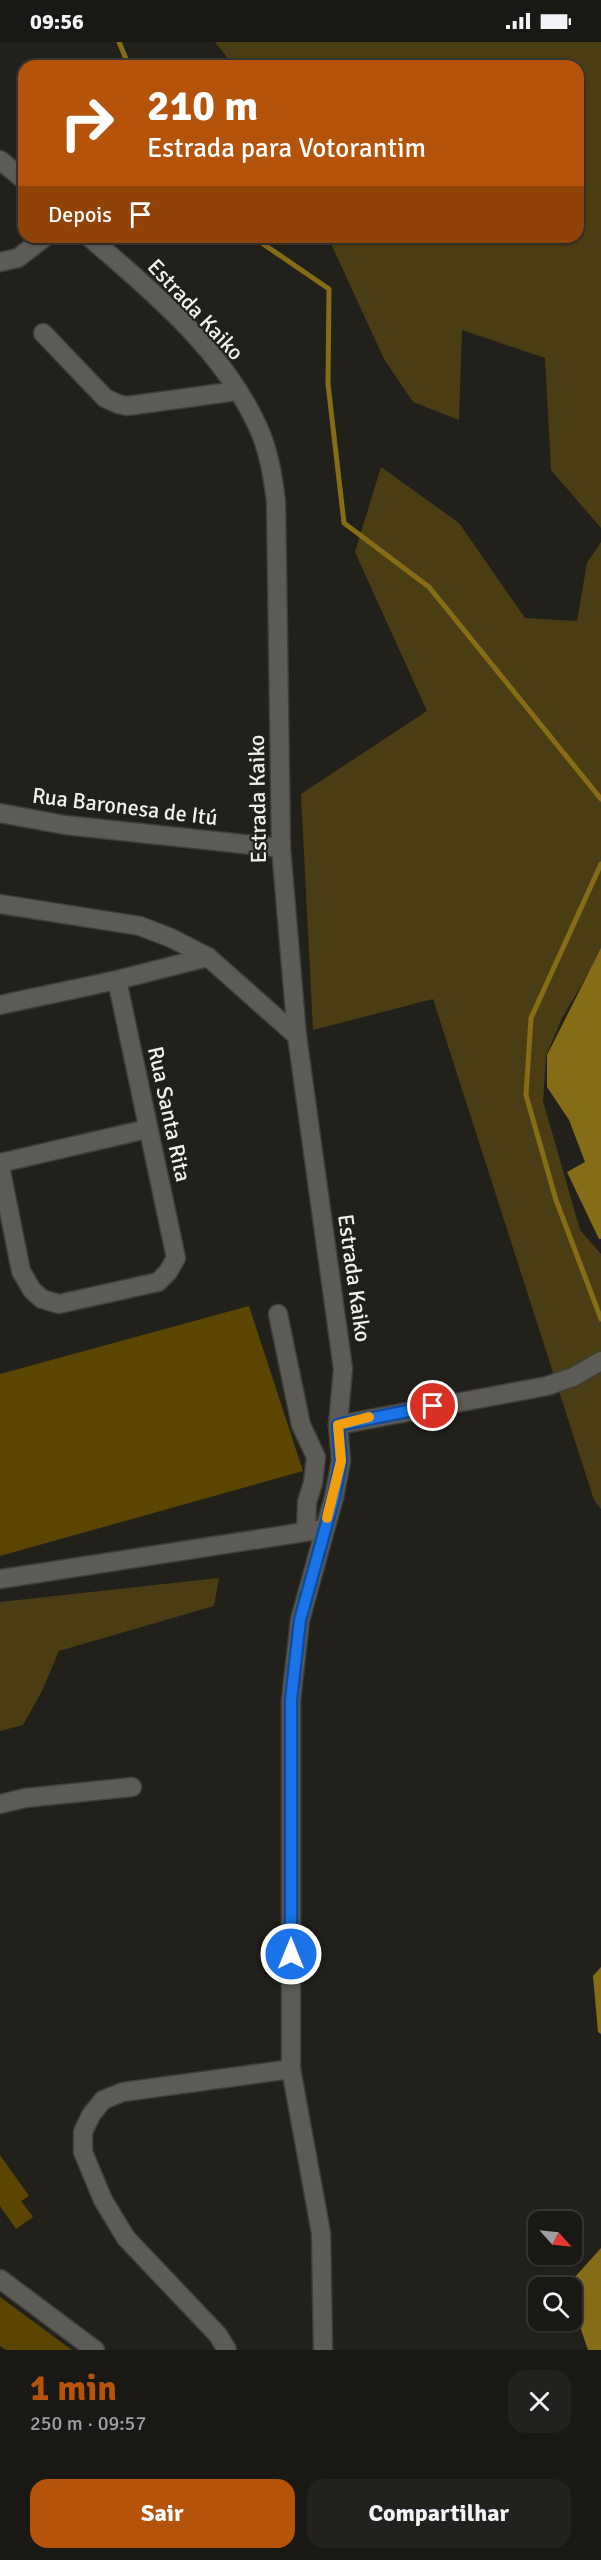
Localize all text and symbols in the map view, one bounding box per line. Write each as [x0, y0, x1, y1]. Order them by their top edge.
text: 09:56 [30, 8, 84, 35]
text: 210 m [147, 81, 258, 132]
icon: right [48, 84, 126, 162]
text: Estrada para Votorantim [147, 132, 426, 165]
icon: arrive [124, 198, 157, 231]
text: Depois [48, 201, 112, 228]
street label: Estrada Kaiko [142, 253, 249, 366]
street label: Estrada Kaiko [243, 734, 272, 864]
street label: Rua Baronesa de Itú [31, 782, 219, 831]
street label: Rua Santa Rita [142, 1044, 197, 1184]
street label: Estrada Kaiko [332, 1212, 377, 1344]
pin [407, 1380, 458, 1431]
icon: arrive [416, 1389, 449, 1422]
position arrow [259, 1922, 323, 1986]
north arrow [528, 2211, 582, 2265]
map controls [528, 2211, 582, 2331]
button: search [528, 2277, 582, 2331]
text: 1 min [30, 2366, 117, 2411]
button: close [508, 2370, 571, 2433]
text: 250 m · 09:57 [30, 2411, 146, 2436]
button: Sair [30, 2479, 295, 2548]
button: Compartilhar [307, 2479, 571, 2548]

